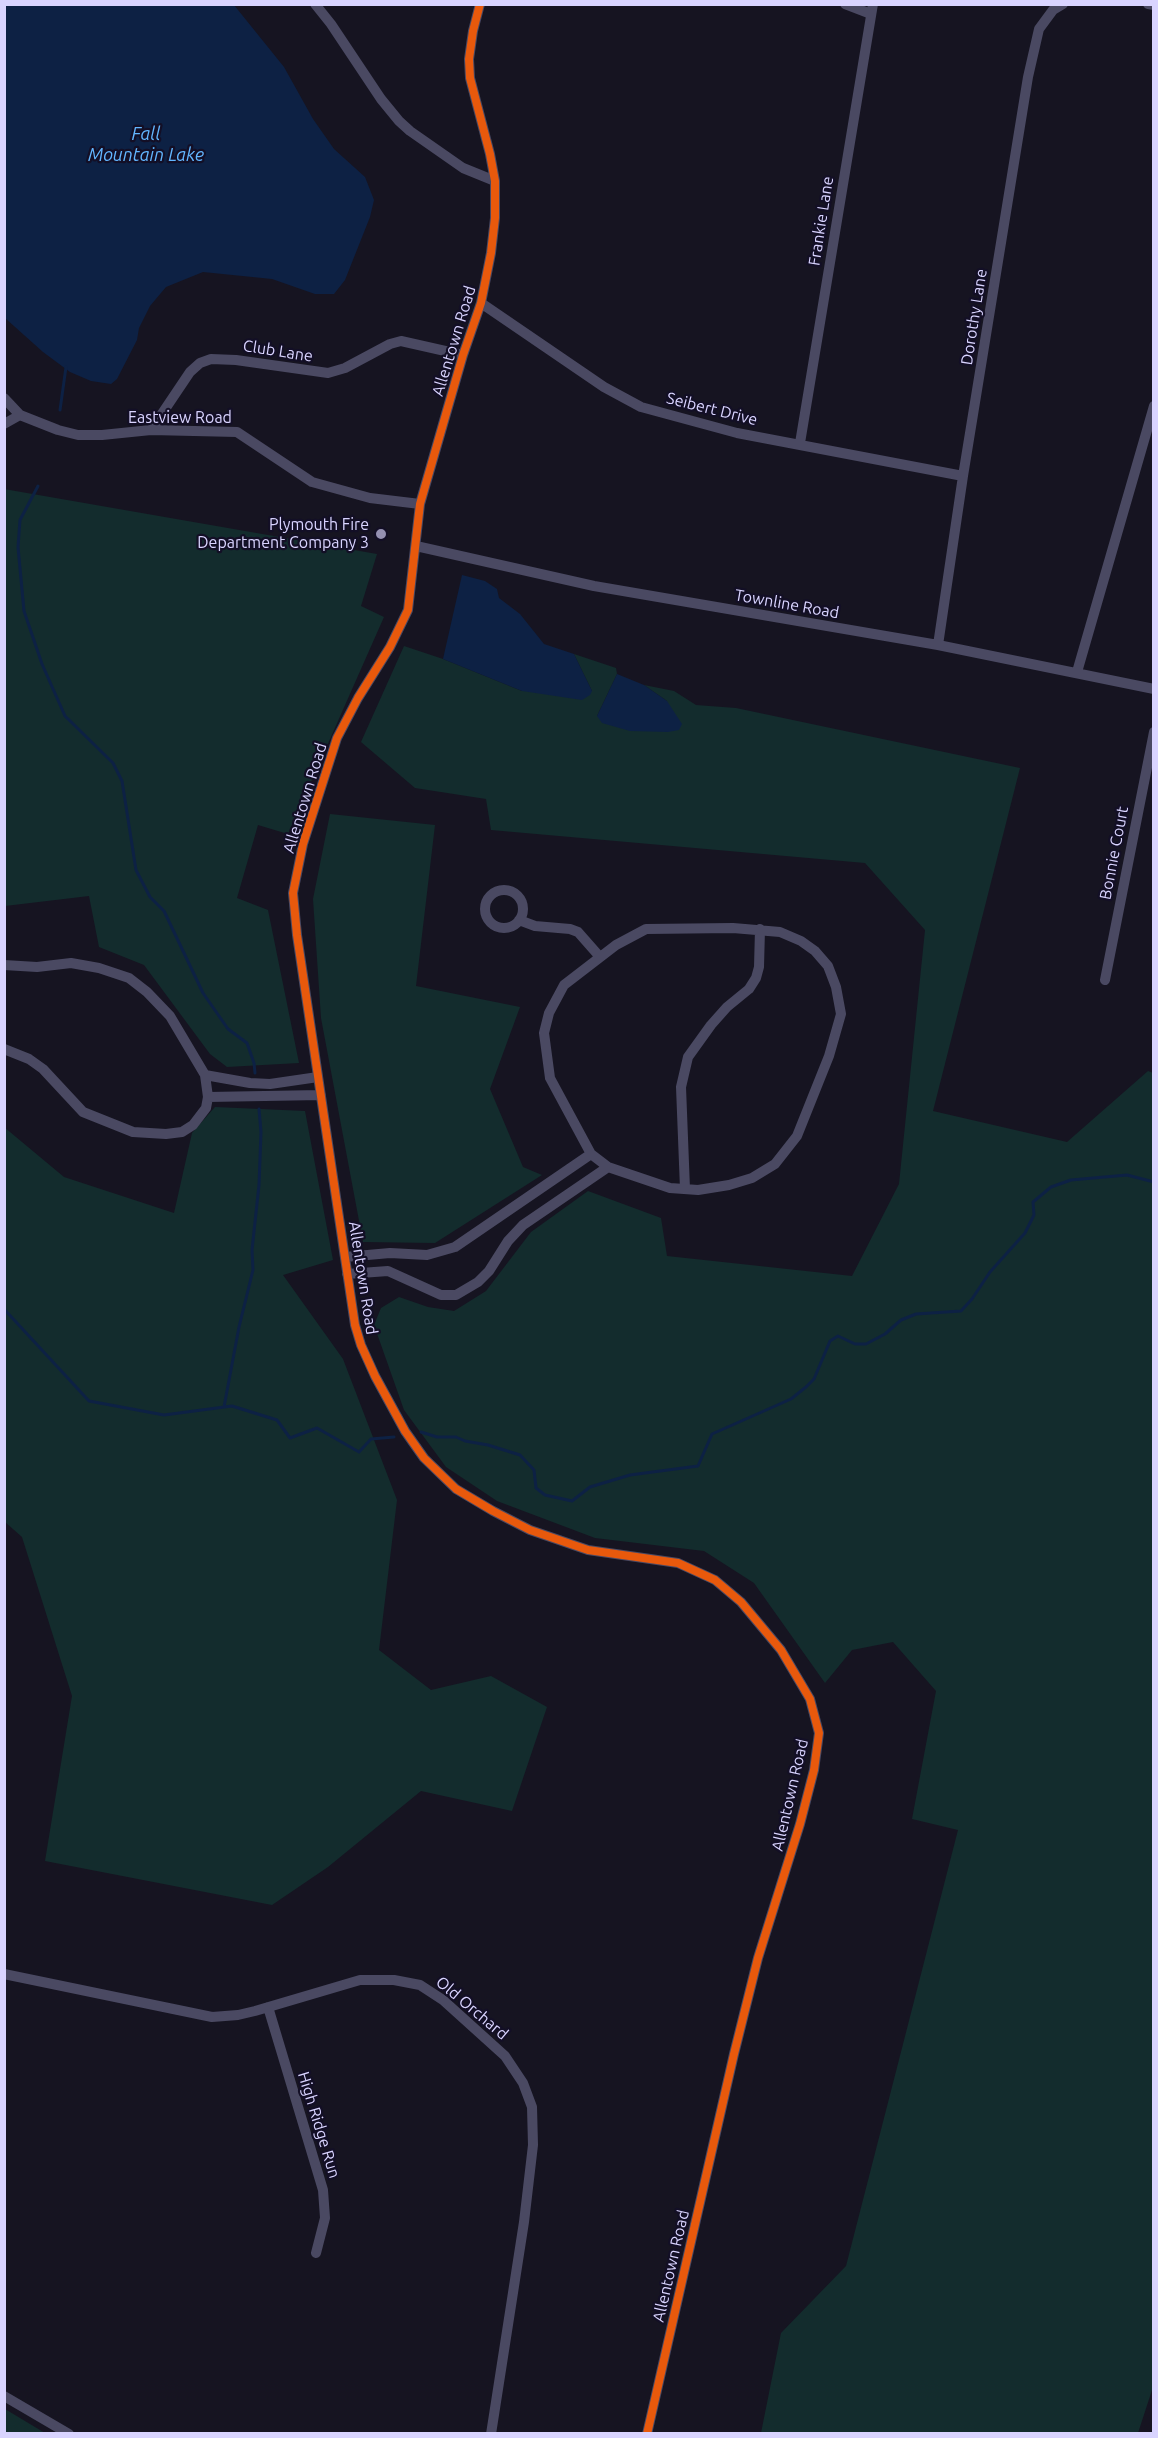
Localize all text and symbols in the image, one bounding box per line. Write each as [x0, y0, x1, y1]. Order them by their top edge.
water label: Fall Mountain Lake [88, 123, 204, 166]
street label: Frankie Lane [804, 175, 838, 267]
street label: Dorothy Lane [957, 268, 991, 366]
street label: Allentown Road [428, 283, 480, 399]
street label: Club Lane [242, 336, 314, 366]
street label: Seibert Drive [664, 388, 760, 430]
street label: Eastview Road [128, 408, 232, 428]
place label: Plymouth Fire Department Company 3 [197, 515, 369, 553]
marker: Plymouth Fire Department Company 3 [374, 527, 388, 541]
street label: Townline Road [733, 585, 841, 623]
street label: Allentown Road [279, 740, 331, 856]
street label: Bonnie Court [1096, 805, 1132, 901]
street label: Allentown Road [345, 1220, 381, 1336]
street label: Allentown Road [768, 1737, 812, 1853]
street label: Old Orchard [432, 1972, 512, 2044]
street label: High Ridge Run [294, 2069, 344, 2181]
street label: Allentown Road [649, 2208, 693, 2324]

